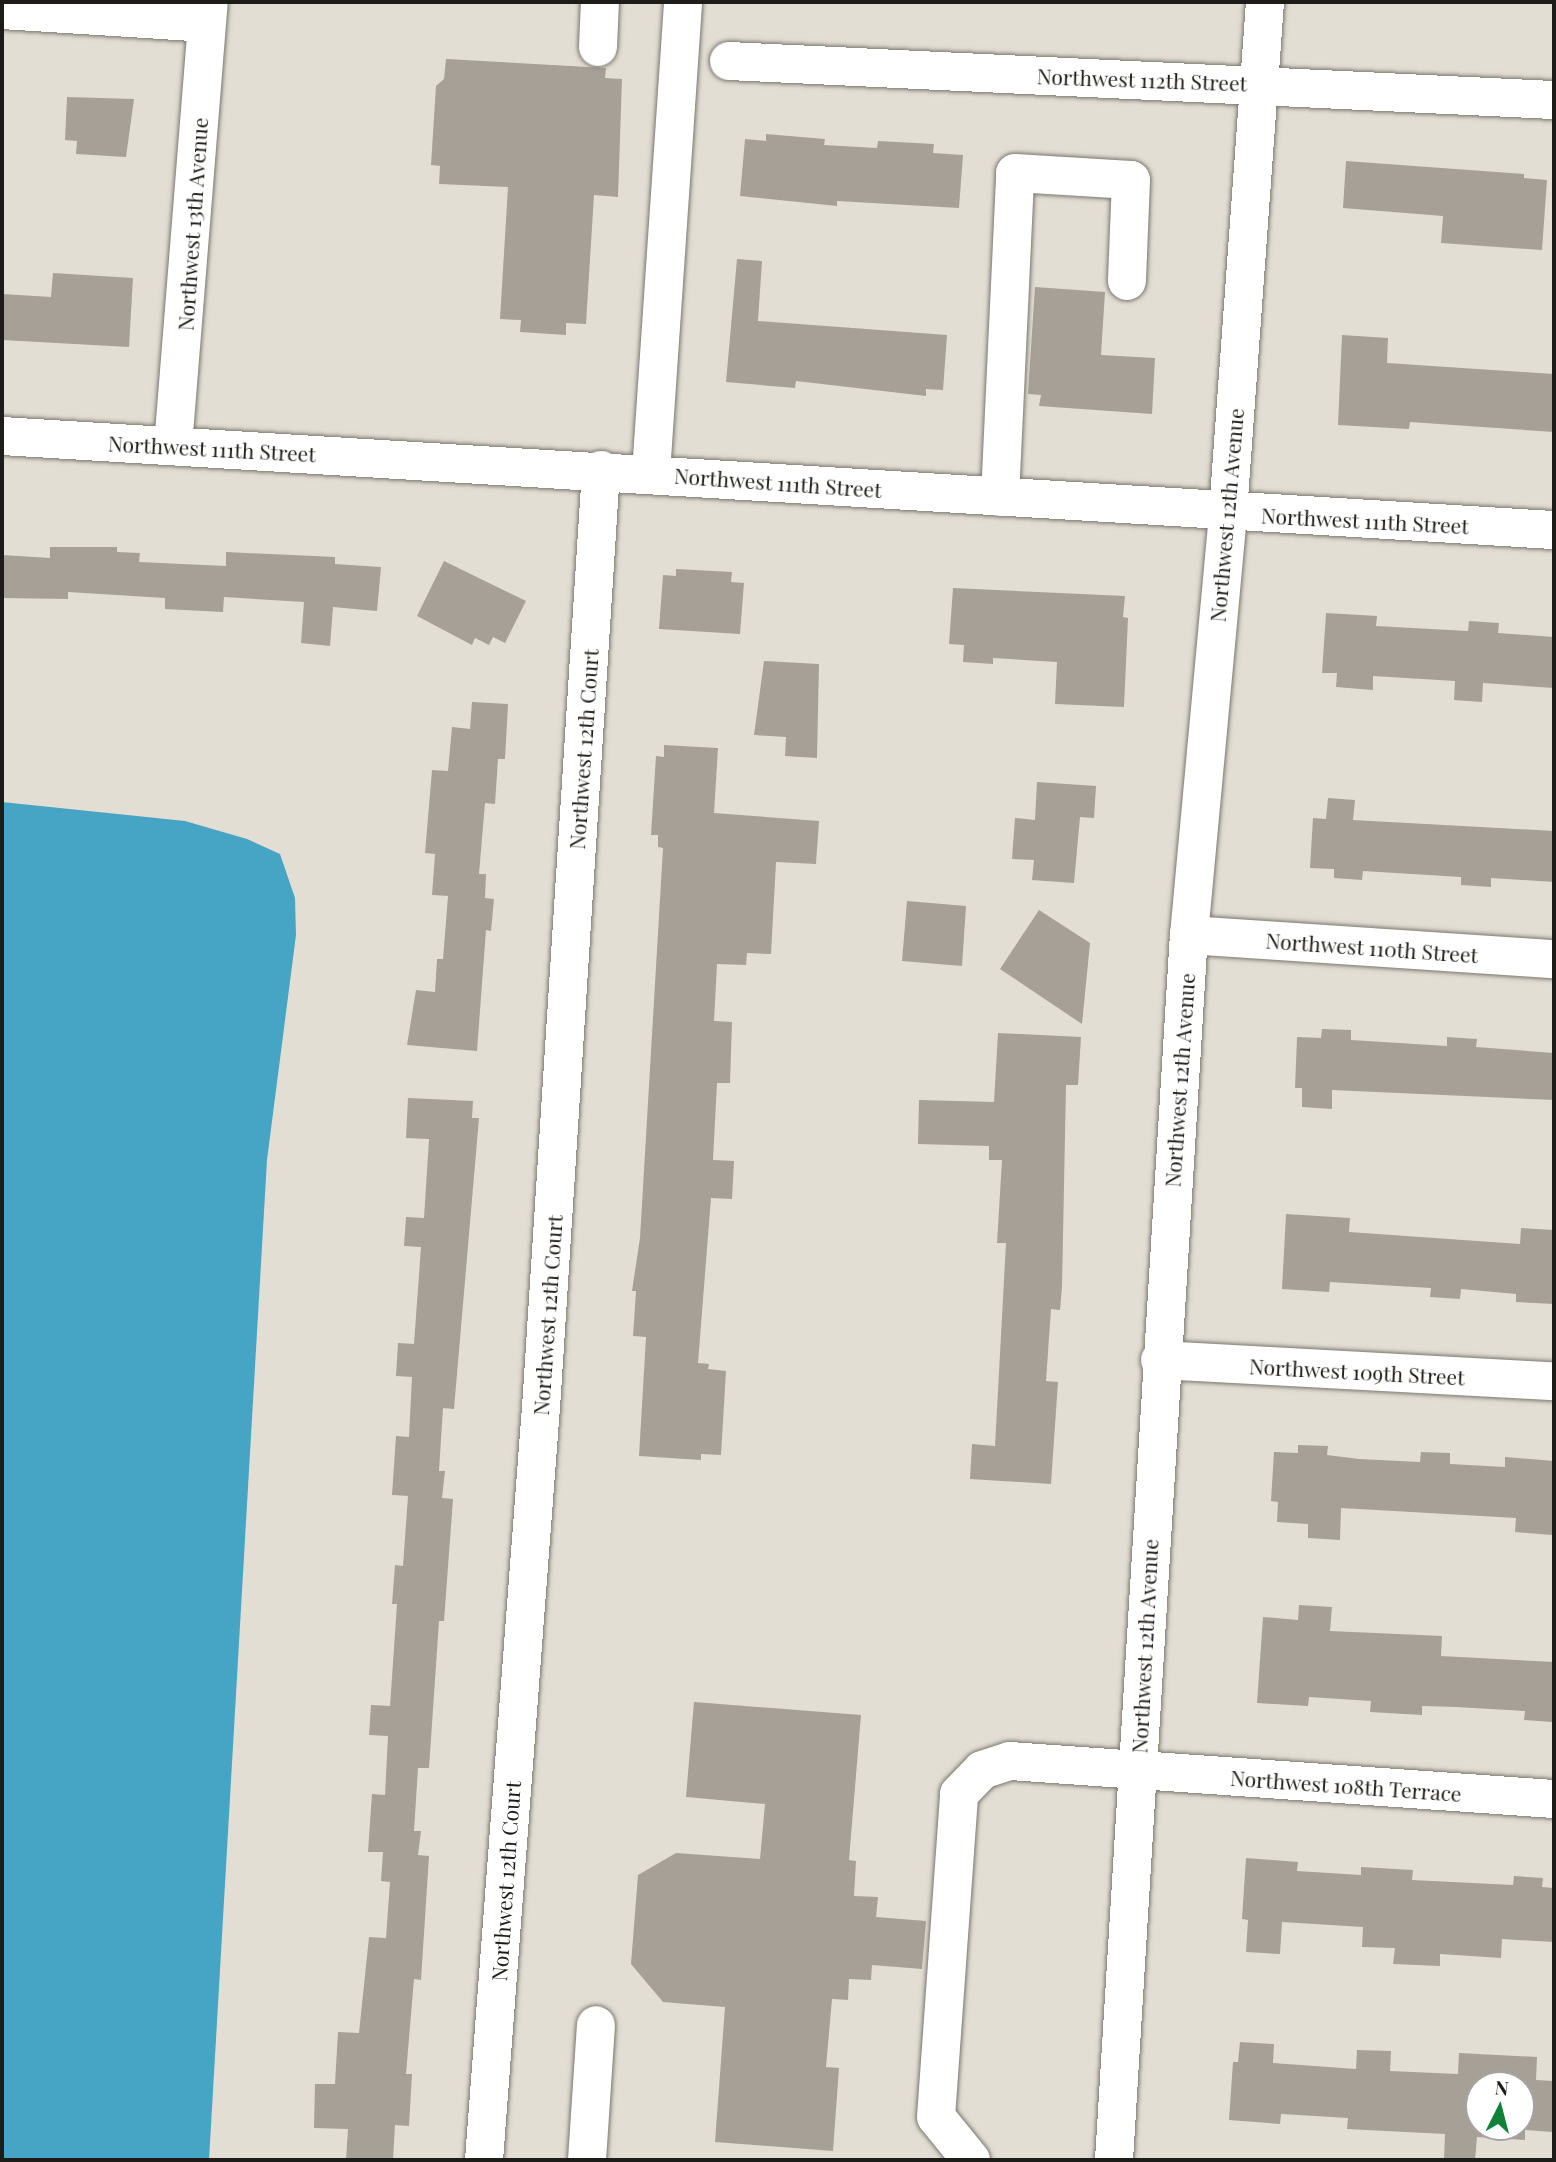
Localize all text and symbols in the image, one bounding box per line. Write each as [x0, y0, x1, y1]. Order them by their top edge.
street label: Northwest 112th Street [1036, 63, 1248, 95]
street label: Northwest 13th Avenue [172, 116, 212, 332]
street label: Northwest 12th Avenue [1204, 406, 1248, 624]
street label: Northwest 111th Street [107, 430, 317, 466]
street label: Northwest 111th Street [673, 462, 883, 502]
street label: Northwest 111th Street [1260, 502, 1470, 538]
street label: Northwest 12th Court [563, 648, 603, 850]
street label: Northwest 110th Street [1265, 927, 1479, 967]
street label: Northwest 12th Avenue [1159, 972, 1199, 1188]
street label: Northwest 12th Court [527, 1214, 567, 1416]
street label: Northwest 109th Street [1248, 1353, 1466, 1389]
street label: Northwest 12th Avenue [1126, 1538, 1162, 1754]
street label: Northwest 108th Terrace [1229, 1764, 1463, 1806]
street label: Northwest 12th Court [485, 1780, 525, 1982]
north arrow [1465, 2071, 1535, 2141]
text: N [1494, 2073, 1510, 2101]

